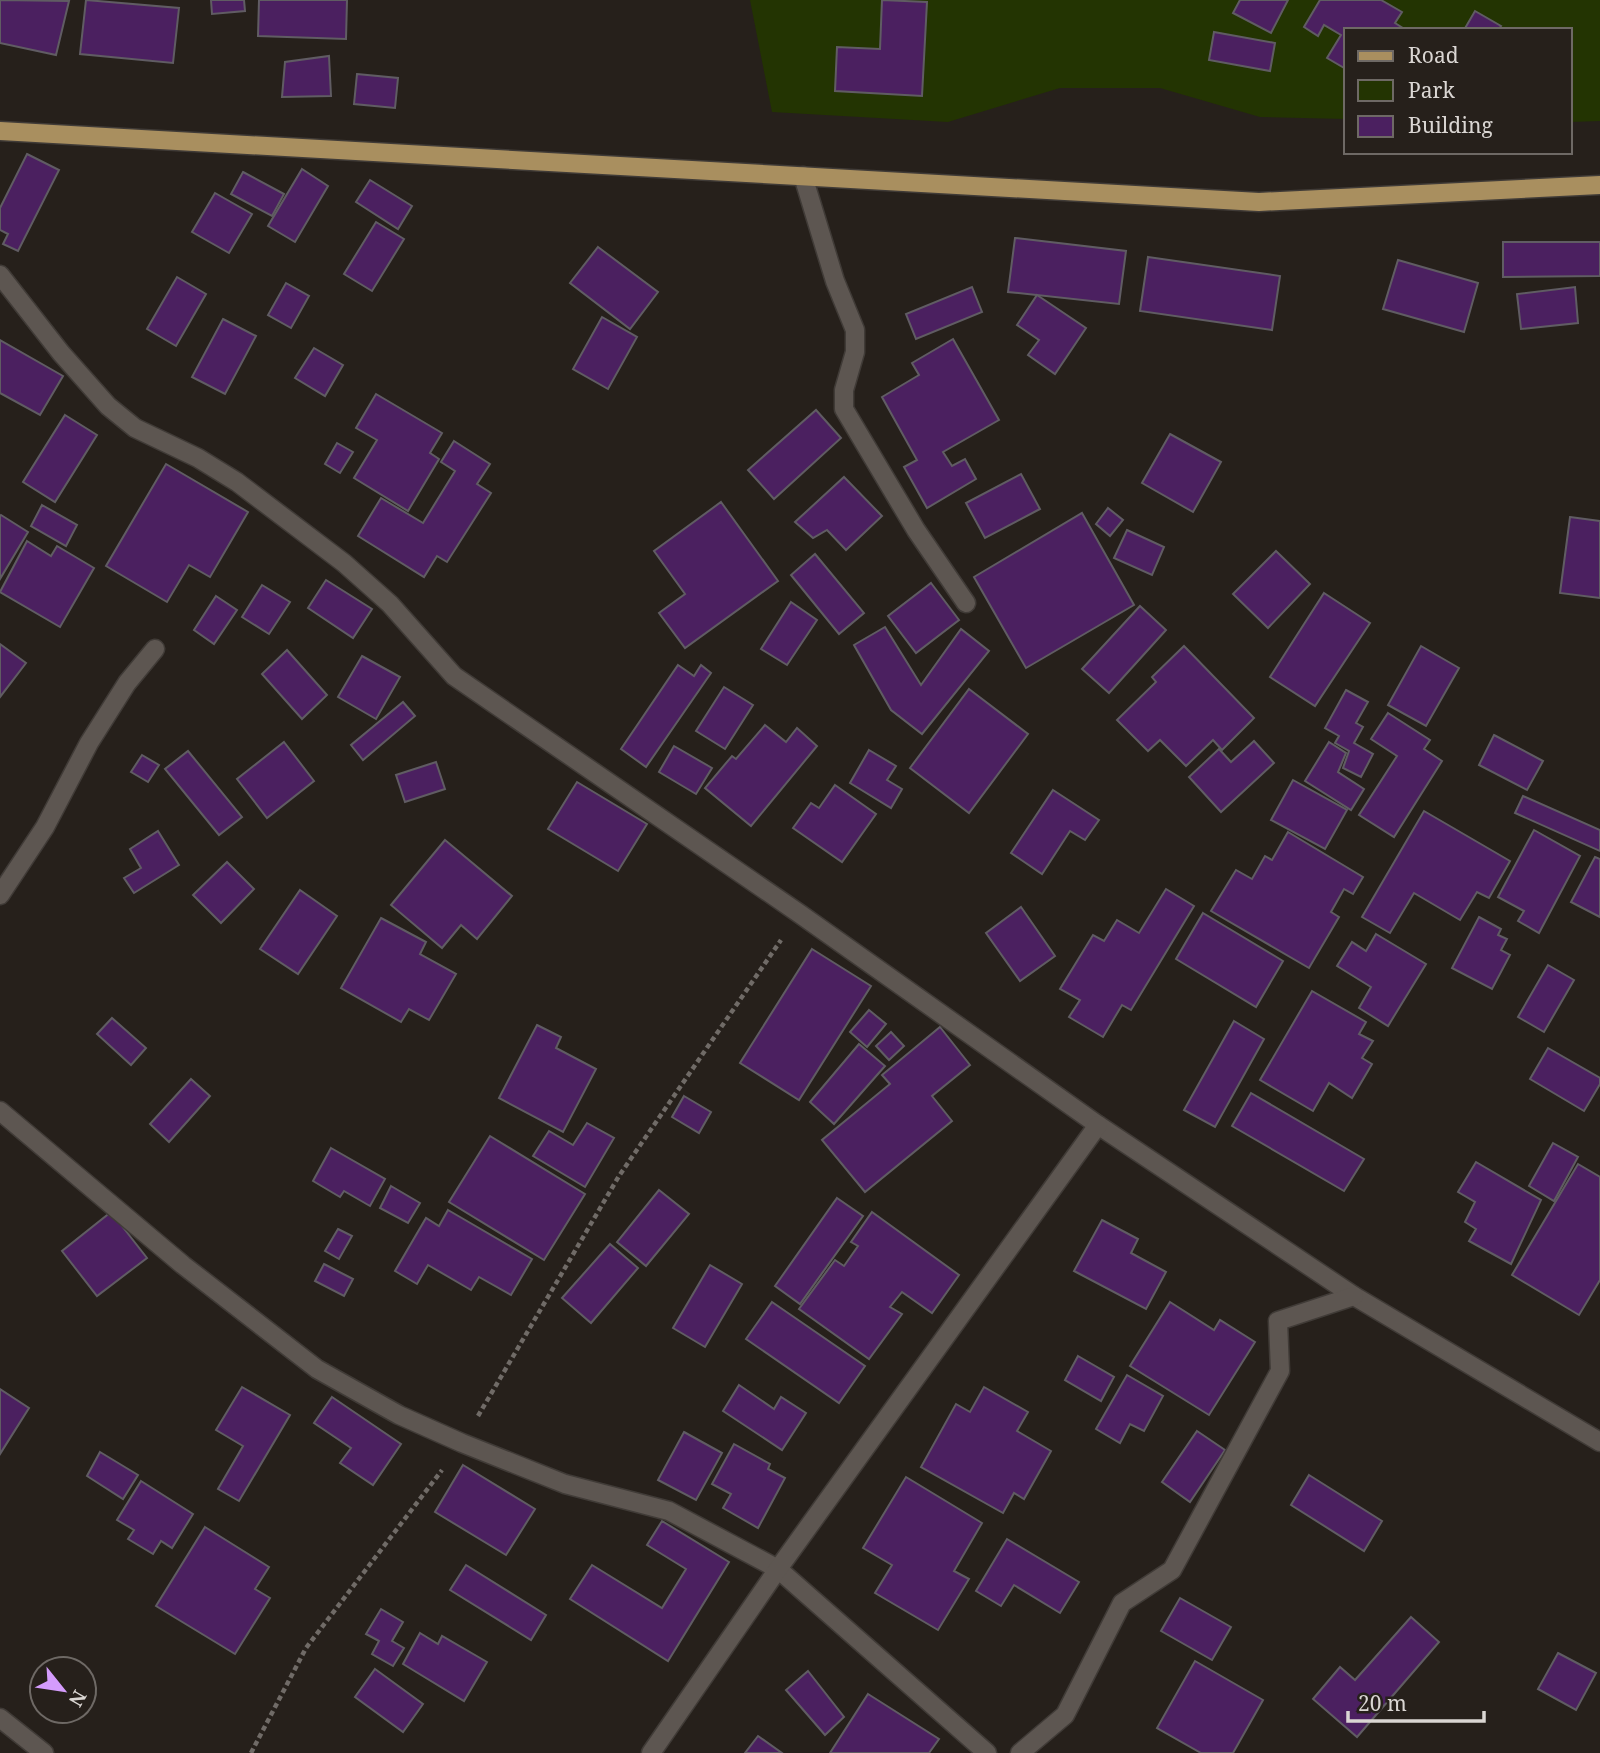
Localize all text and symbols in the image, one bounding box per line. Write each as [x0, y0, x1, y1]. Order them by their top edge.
legend [1344, 28, 1572, 154]
text: Road [1408, 41, 1459, 69]
text: Park [1408, 76, 1455, 104]
text: Building [1408, 111, 1493, 139]
north arrow [28, 1655, 98, 1725]
scale bar [1348, 1680, 1484, 1724]
text: N [63, 1686, 93, 1712]
text: 20 m [1358, 1689, 1407, 1717]

